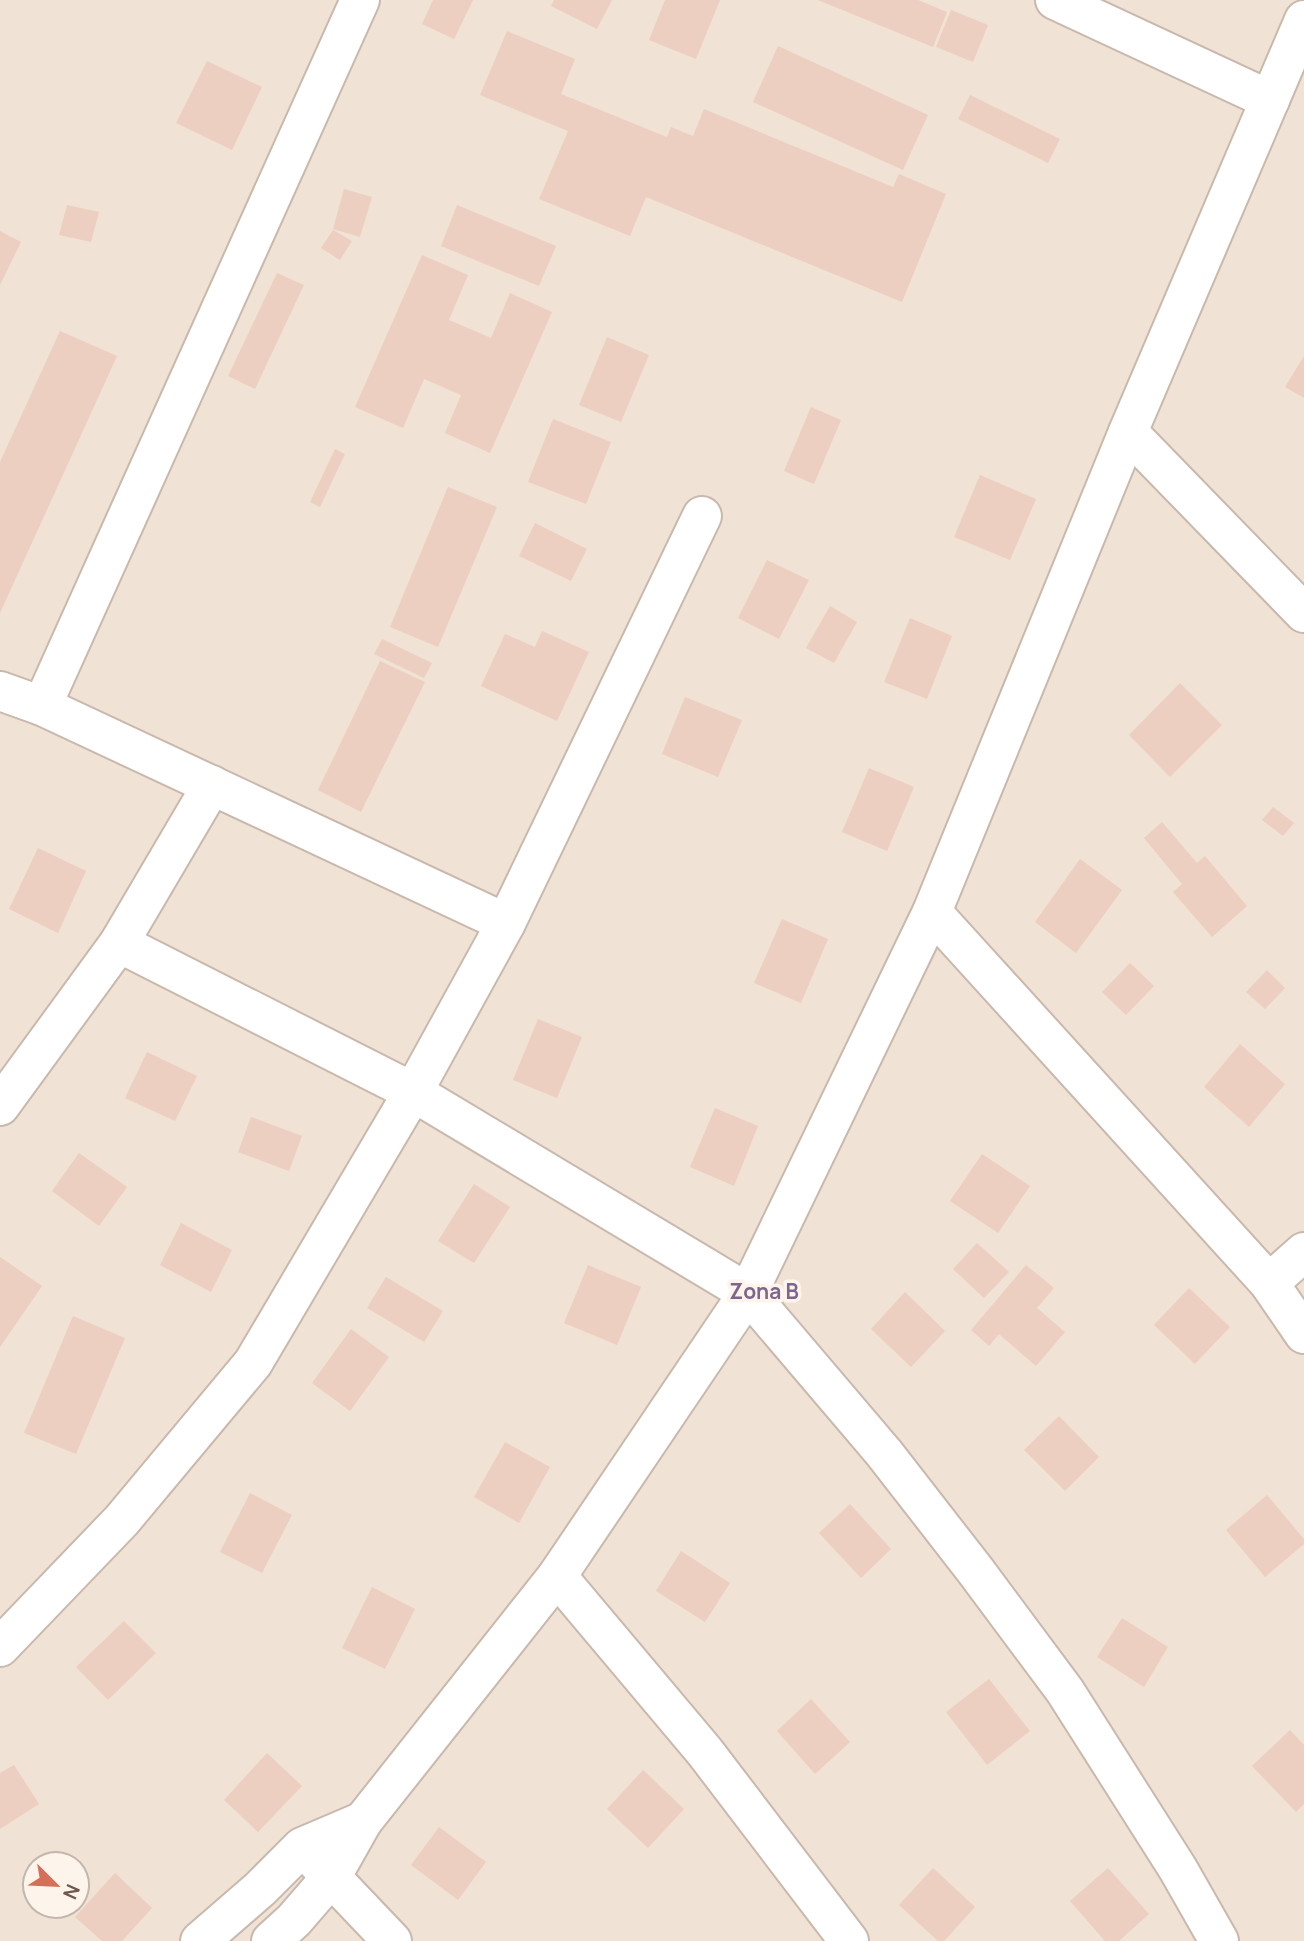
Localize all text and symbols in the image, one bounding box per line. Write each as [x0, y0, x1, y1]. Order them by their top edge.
district label: Zona B [729, 1277, 799, 1305]
north arrow [21, 1850, 91, 1920]
text: N [57, 1880, 86, 1903]

